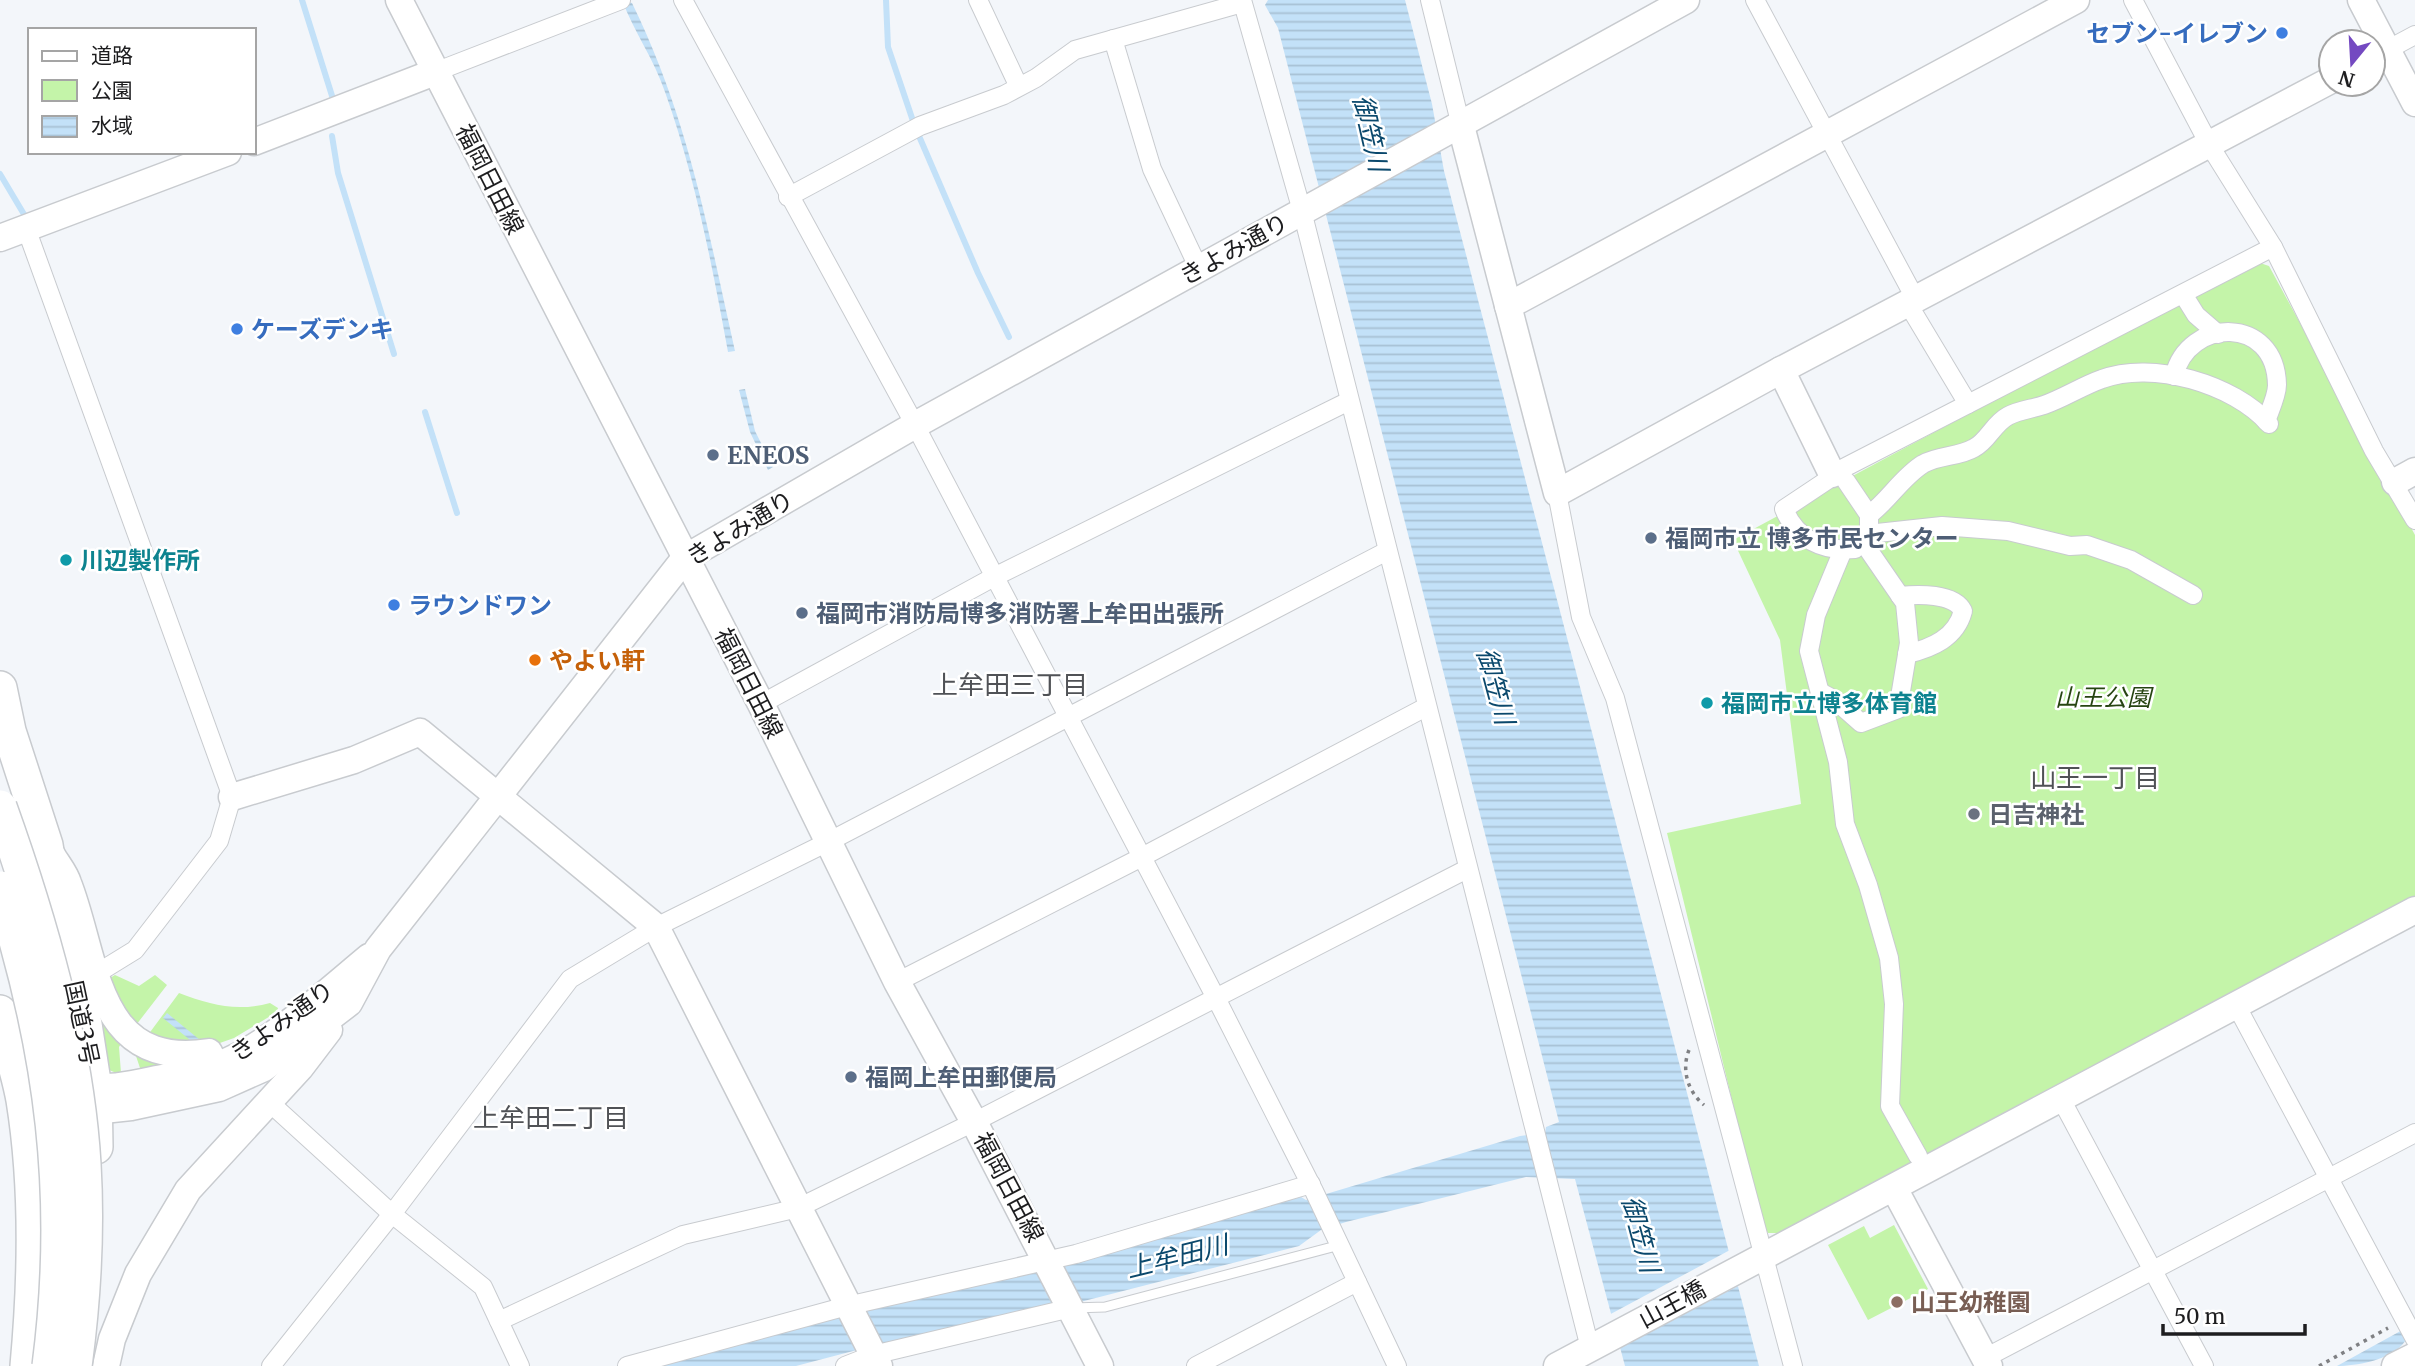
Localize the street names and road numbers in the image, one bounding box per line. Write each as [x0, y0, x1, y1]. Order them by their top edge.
street label: 福岡日田線 [449, 119, 531, 239]
street label: きよみ通り [1174, 206, 1294, 292]
street label: きよみ通り [681, 484, 799, 572]
street label: 福岡日田線 [708, 623, 790, 743]
street label: きよみ通り [224, 974, 340, 1068]
street label: 国道3号 [58, 978, 106, 1068]
street label: 福岡日田線 [967, 1127, 1051, 1247]
street label: 山王橋 [1633, 1273, 1711, 1335]

